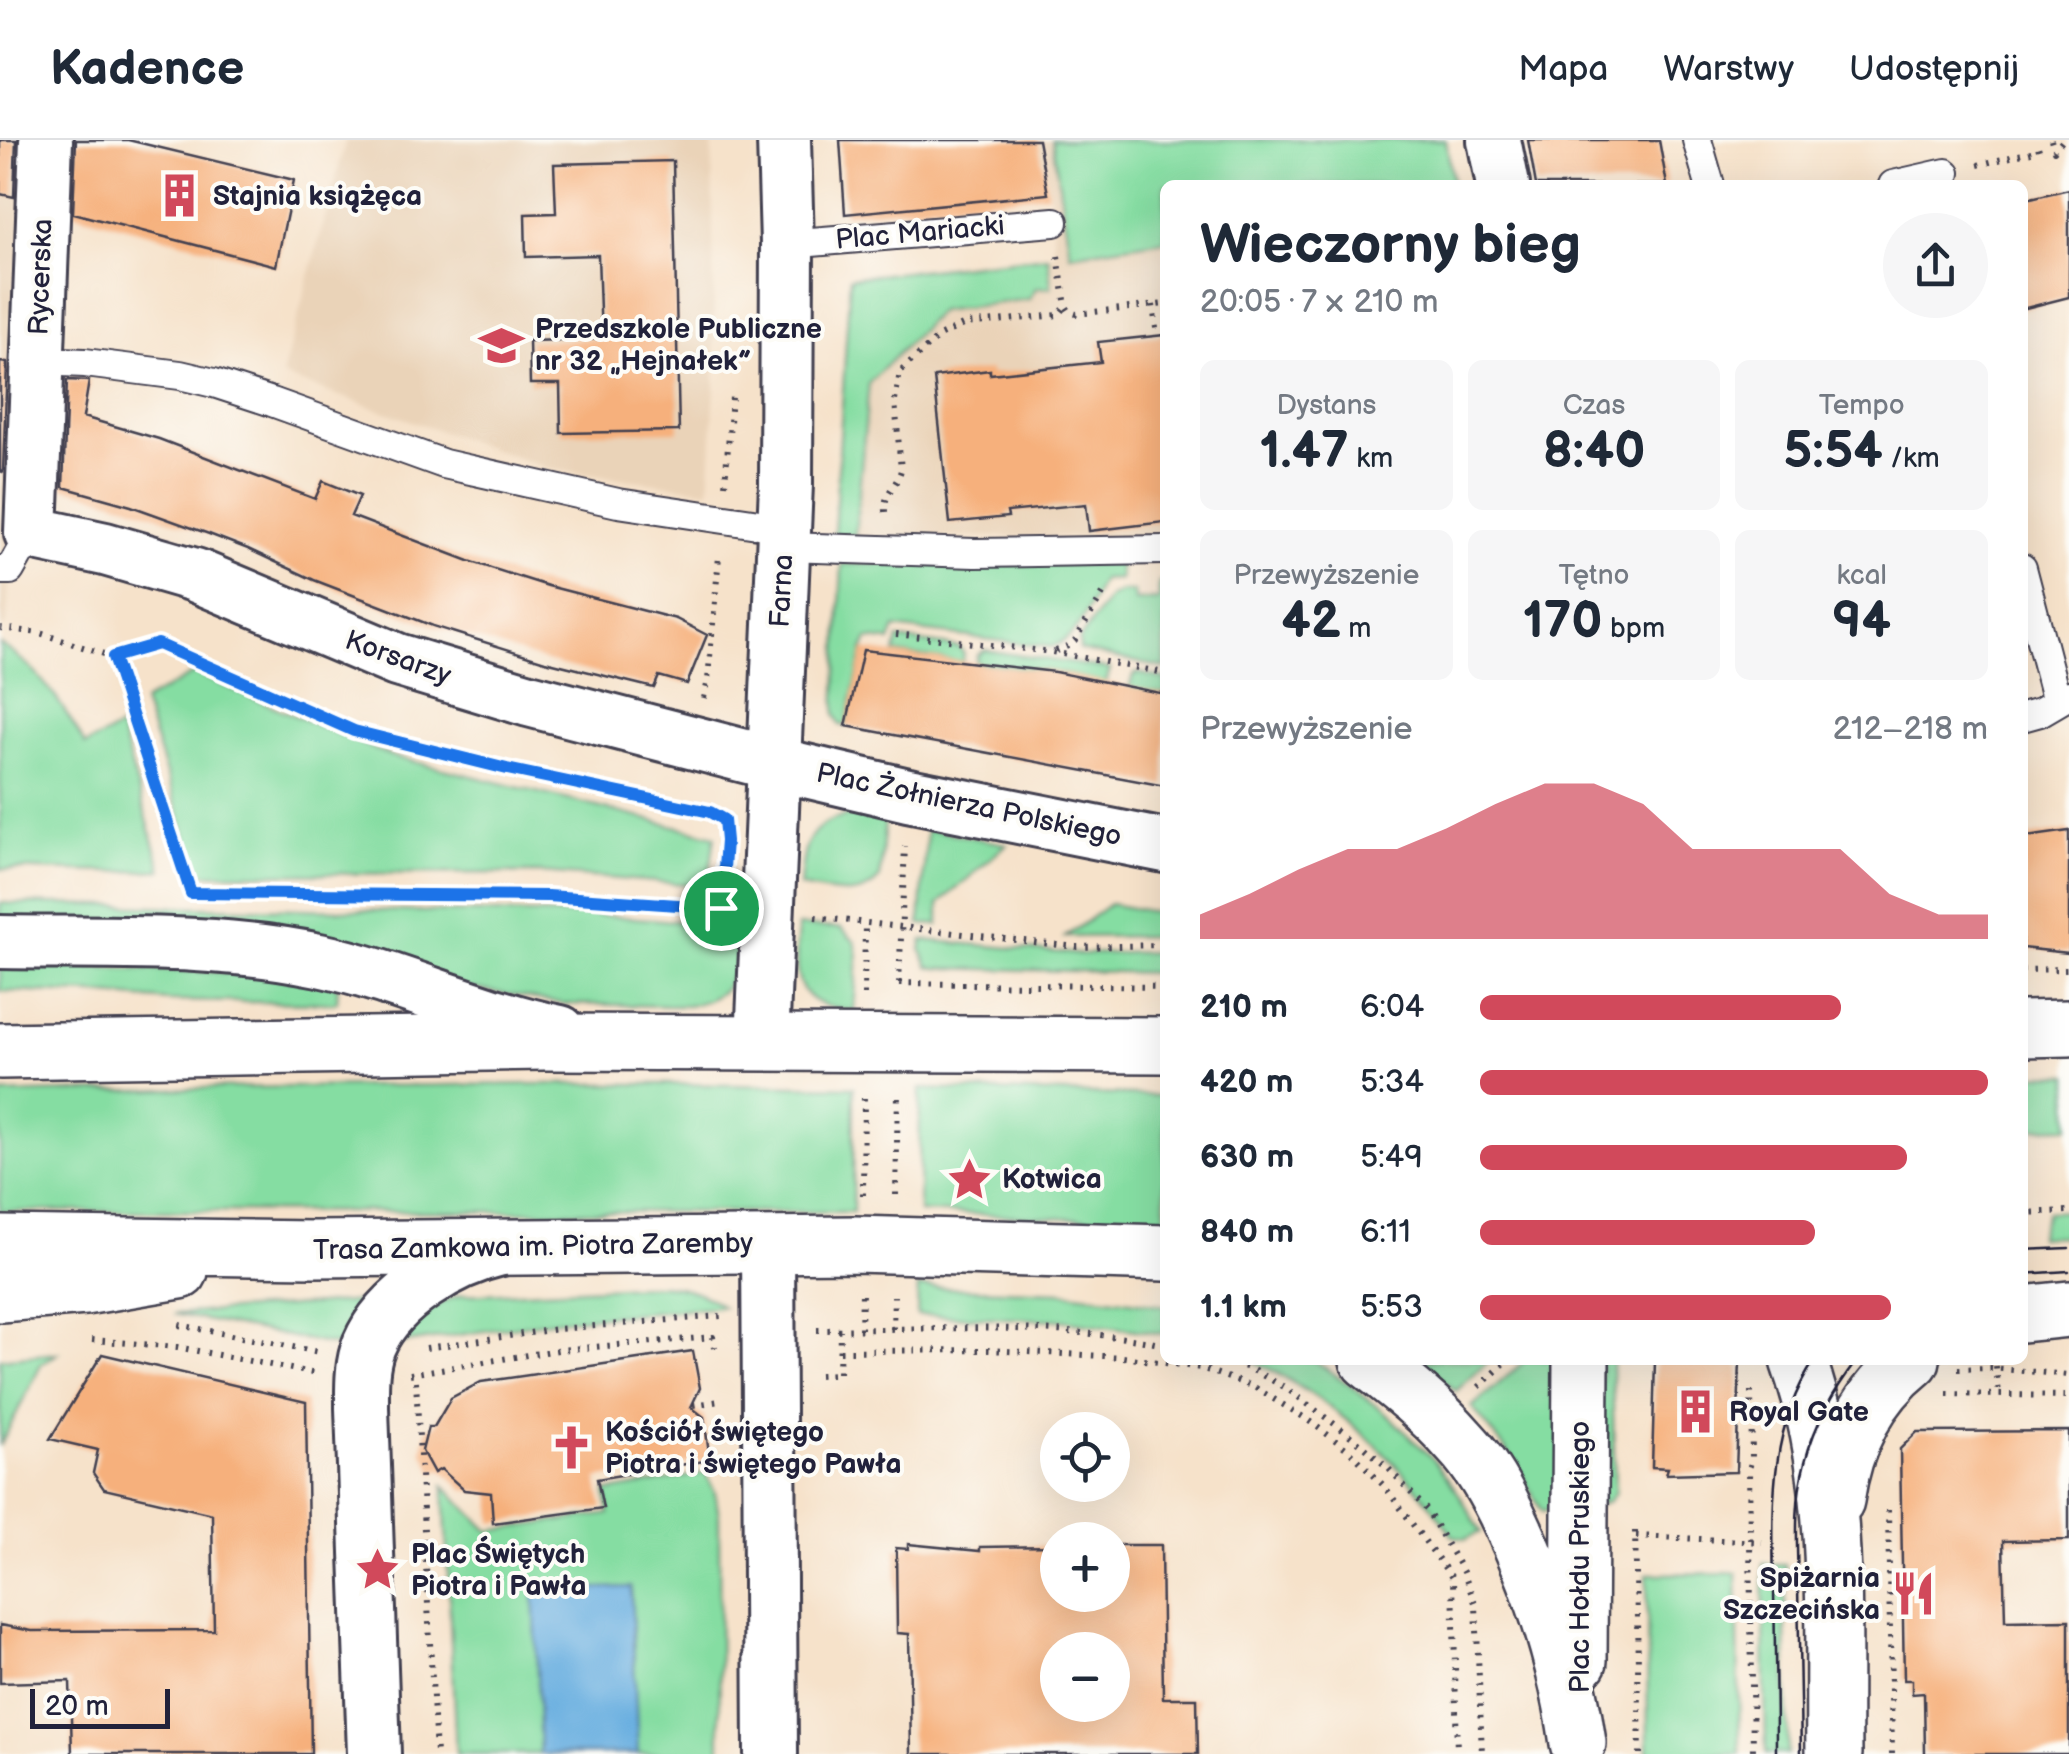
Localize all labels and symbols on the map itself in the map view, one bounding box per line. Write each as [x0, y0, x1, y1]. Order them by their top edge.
building icon: Stajnia książęca [156, 172, 204, 220]
place label: Stajnia książęca [213, 180, 422, 214]
street label: Plac Mariacki [834, 209, 1006, 257]
street label: Rycerska [22, 218, 60, 336]
place label: Przedszkole Publiczne nr 32 „Hejnałek” [535, 313, 822, 378]
school or university icon: Przedszkole Publiczne nr 32 „Hejnałek” [478, 321, 526, 369]
street label: Farna [764, 553, 800, 629]
street label: Korsarzy [341, 624, 456, 692]
street label: Plac Żołnierza Polskiego [813, 756, 1125, 853]
pin [679, 866, 764, 951]
place icon: Kotwica [945, 1155, 993, 1203]
place label: Kotwica [1002, 1163, 1102, 1196]
street label: Trasa Zamkowa im. Piotra Zaremby [313, 1227, 754, 1267]
building icon: Royal Gate [1672, 1388, 1720, 1436]
place label: Royal Gate [1729, 1396, 1869, 1429]
place label: Kościół świętego Piotra i świętego Pawła [605, 1416, 902, 1481]
street label: Plac Hołdu Pruskiego [1564, 1421, 1597, 1693]
church icon: Kościół świętego Piotra i świętego Pawła [548, 1424, 596, 1472]
place label: Plac Świętych Piotra i Pawła [411, 1535, 587, 1603]
place icon: Plac Świętych Piotra i Pawła [354, 1546, 402, 1594]
place label: Spiżarnia Szczecińska [1723, 1562, 1880, 1627]
restaurant icon: Spiżarnia Szczecińska [1889, 1570, 1937, 1618]
scale bar [30, 1684, 170, 1728]

